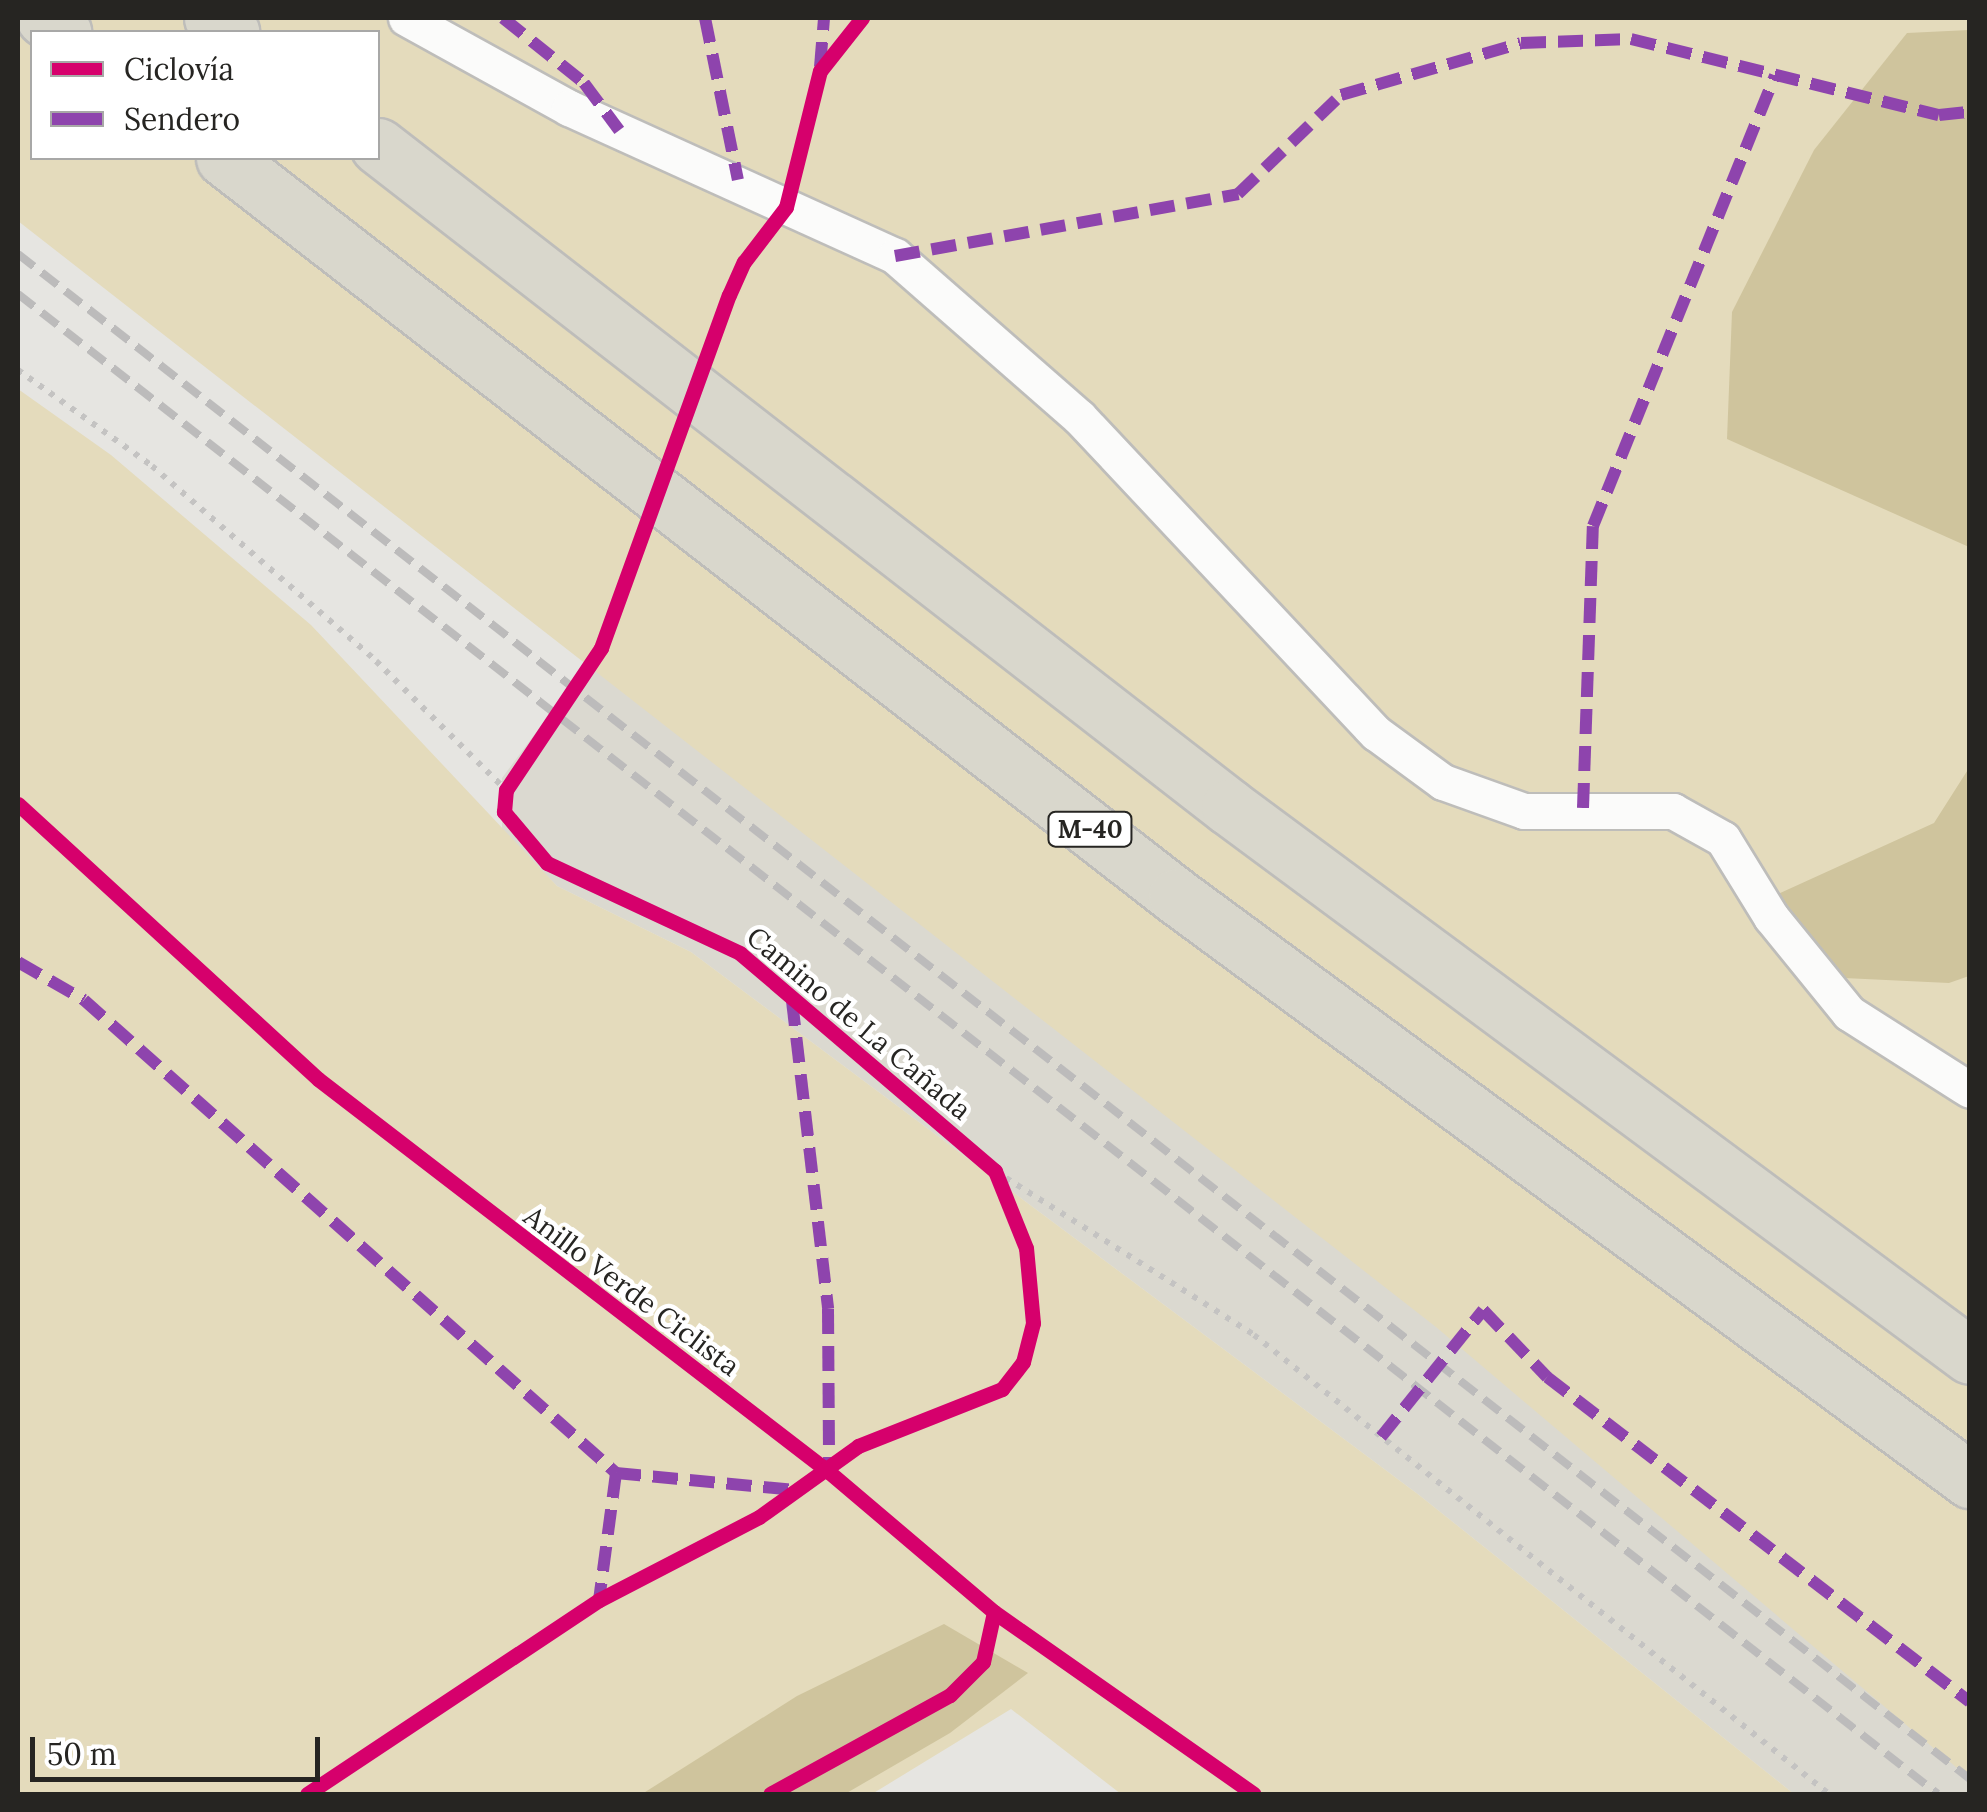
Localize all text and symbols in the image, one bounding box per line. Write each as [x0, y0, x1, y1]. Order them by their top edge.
legend [30, 30, 380, 160]
text: Ciclovía [124, 50, 234, 88]
text: Sendero [124, 100, 240, 138]
road number: M-40 [1045, 809, 1135, 849]
street label: Camino de La Cañada [740, 919, 978, 1127]
street label: Anillo Verde Ciclista [518, 1199, 746, 1383]
scale bar [35, 1717, 325, 1779]
text: 50 m [47, 1735, 117, 1773]

